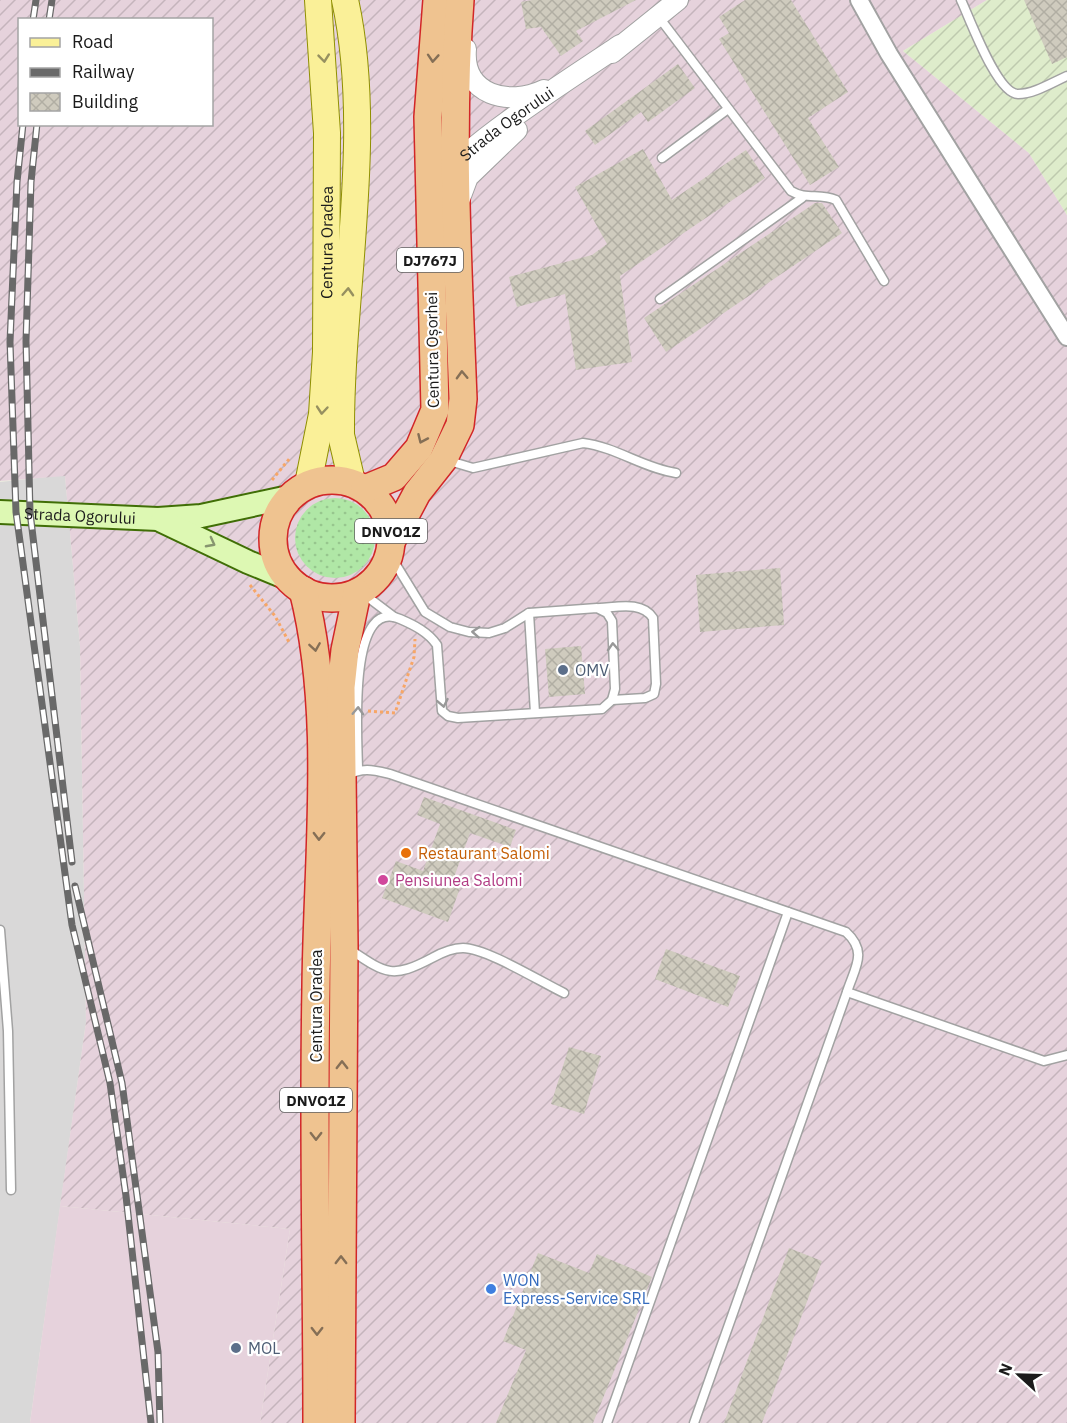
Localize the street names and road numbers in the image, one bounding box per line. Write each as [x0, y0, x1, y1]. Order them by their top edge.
street label: Strada Ogorului [455, 82, 557, 165]
street label: Centura Oradea [316, 186, 337, 299]
road number: DJ767J [397, 248, 463, 272]
street label: Centura Oșorhei [421, 292, 443, 408]
street label: Strada Ogorului [24, 503, 136, 528]
road number: DNVO1Z [355, 519, 427, 543]
street label: Centura Oradea [306, 949, 326, 1062]
road number: DNVO1Z [280, 1088, 352, 1112]

